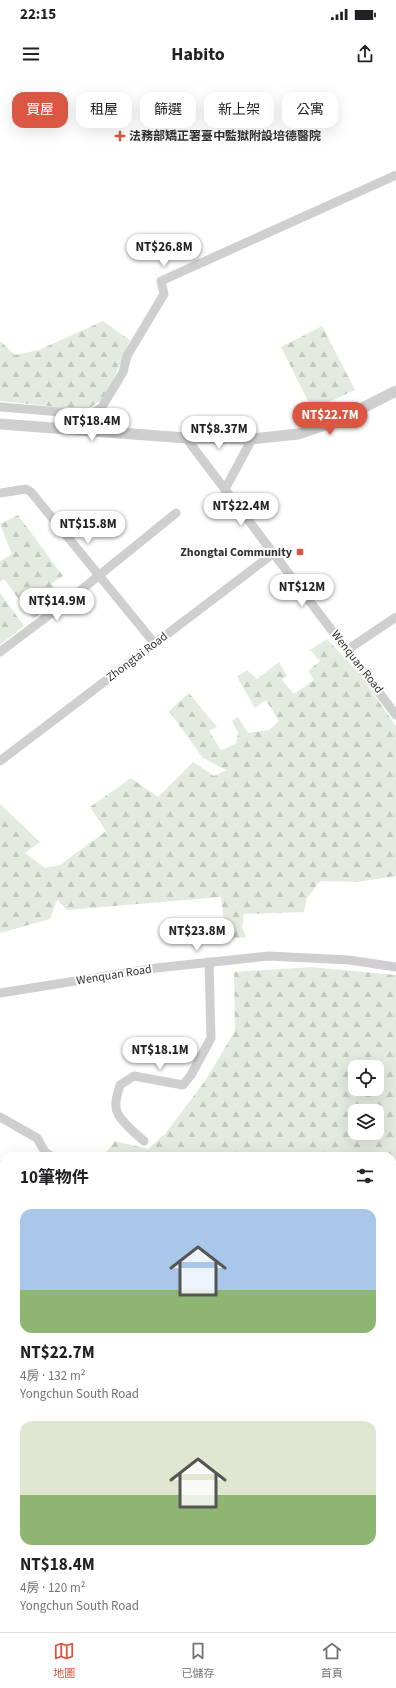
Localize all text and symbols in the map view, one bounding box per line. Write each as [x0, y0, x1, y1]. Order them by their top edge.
text: 22:15 [20, 4, 56, 25]
text: Habito [171, 42, 225, 67]
icon: menu [20, 43, 42, 65]
icon: share [354, 43, 376, 65]
chip: 買屋 [12, 92, 68, 128]
chip: 租屋 [76, 92, 132, 128]
chip: 篩選 [140, 92, 196, 128]
chip: 新上架 [204, 92, 274, 128]
chip: 公寓 [282, 92, 338, 128]
place label: 法務部矯正署臺中監獄附設培德醫院 [129, 128, 321, 145]
marker: 法務部矯正署臺中監獄附設培德醫院 [114, 130, 126, 142]
pin: NT$26.8M [123, 234, 205, 268]
text: NT$26.8M [135, 238, 193, 256]
pin: NT$22.7M [289, 402, 371, 436]
text: NT$22.7M [301, 406, 359, 424]
pin: NT$18.4M [51, 408, 133, 442]
text: NT$18.4M [63, 412, 121, 430]
pin: NT$8.37M [178, 416, 260, 450]
text: NT$8.37M [190, 420, 248, 438]
pin: NT$22.4M [200, 493, 282, 527]
text: NT$22.4M [212, 497, 270, 515]
pin: NT$15.8M [47, 511, 129, 545]
text: NT$15.8M [59, 515, 117, 533]
place label: Zhongtai Community [180, 544, 293, 561]
marker: Zhongtai Community [295, 547, 305, 557]
pin: NT$12M [269, 574, 335, 608]
text: NT$12M [279, 578, 325, 596]
pin: NT$14.9M [16, 588, 98, 622]
text: NT$14.9M [28, 592, 86, 610]
street label: Wenquan Road [327, 627, 387, 697]
street label: Zhongtai Road [103, 628, 171, 686]
pin: NT$23.8M [156, 918, 238, 952]
text: NT$23.8M [168, 922, 226, 940]
street label: Wenquan Road [75, 961, 153, 989]
pin: NT$18.1M [119, 1037, 201, 1071]
text: NT$18.1M [131, 1041, 189, 1059]
map controls [348, 1060, 384, 1140]
button: locate [348, 1060, 384, 1096]
button: layers [348, 1104, 384, 1140]
icon: filters [354, 1165, 376, 1187]
text: 10筆物件 [20, 1166, 89, 1190]
icon: home [162, 1235, 234, 1307]
text: NT$22.7M [20, 1341, 95, 1365]
text: 4房 · 132 m² [20, 1367, 85, 1385]
text: Yongchun South Road [20, 1385, 139, 1403]
icon: home [162, 1447, 234, 1519]
text: NT$18.4M [20, 1553, 95, 1577]
text: 4房 · 120 m² [20, 1579, 85, 1597]
text: Yongchun South Road [20, 1597, 139, 1615]
tab: 地圖 [53, 1640, 75, 1681]
tab: 已儲存 [181, 1640, 214, 1681]
tab: 首頁 [321, 1640, 343, 1681]

